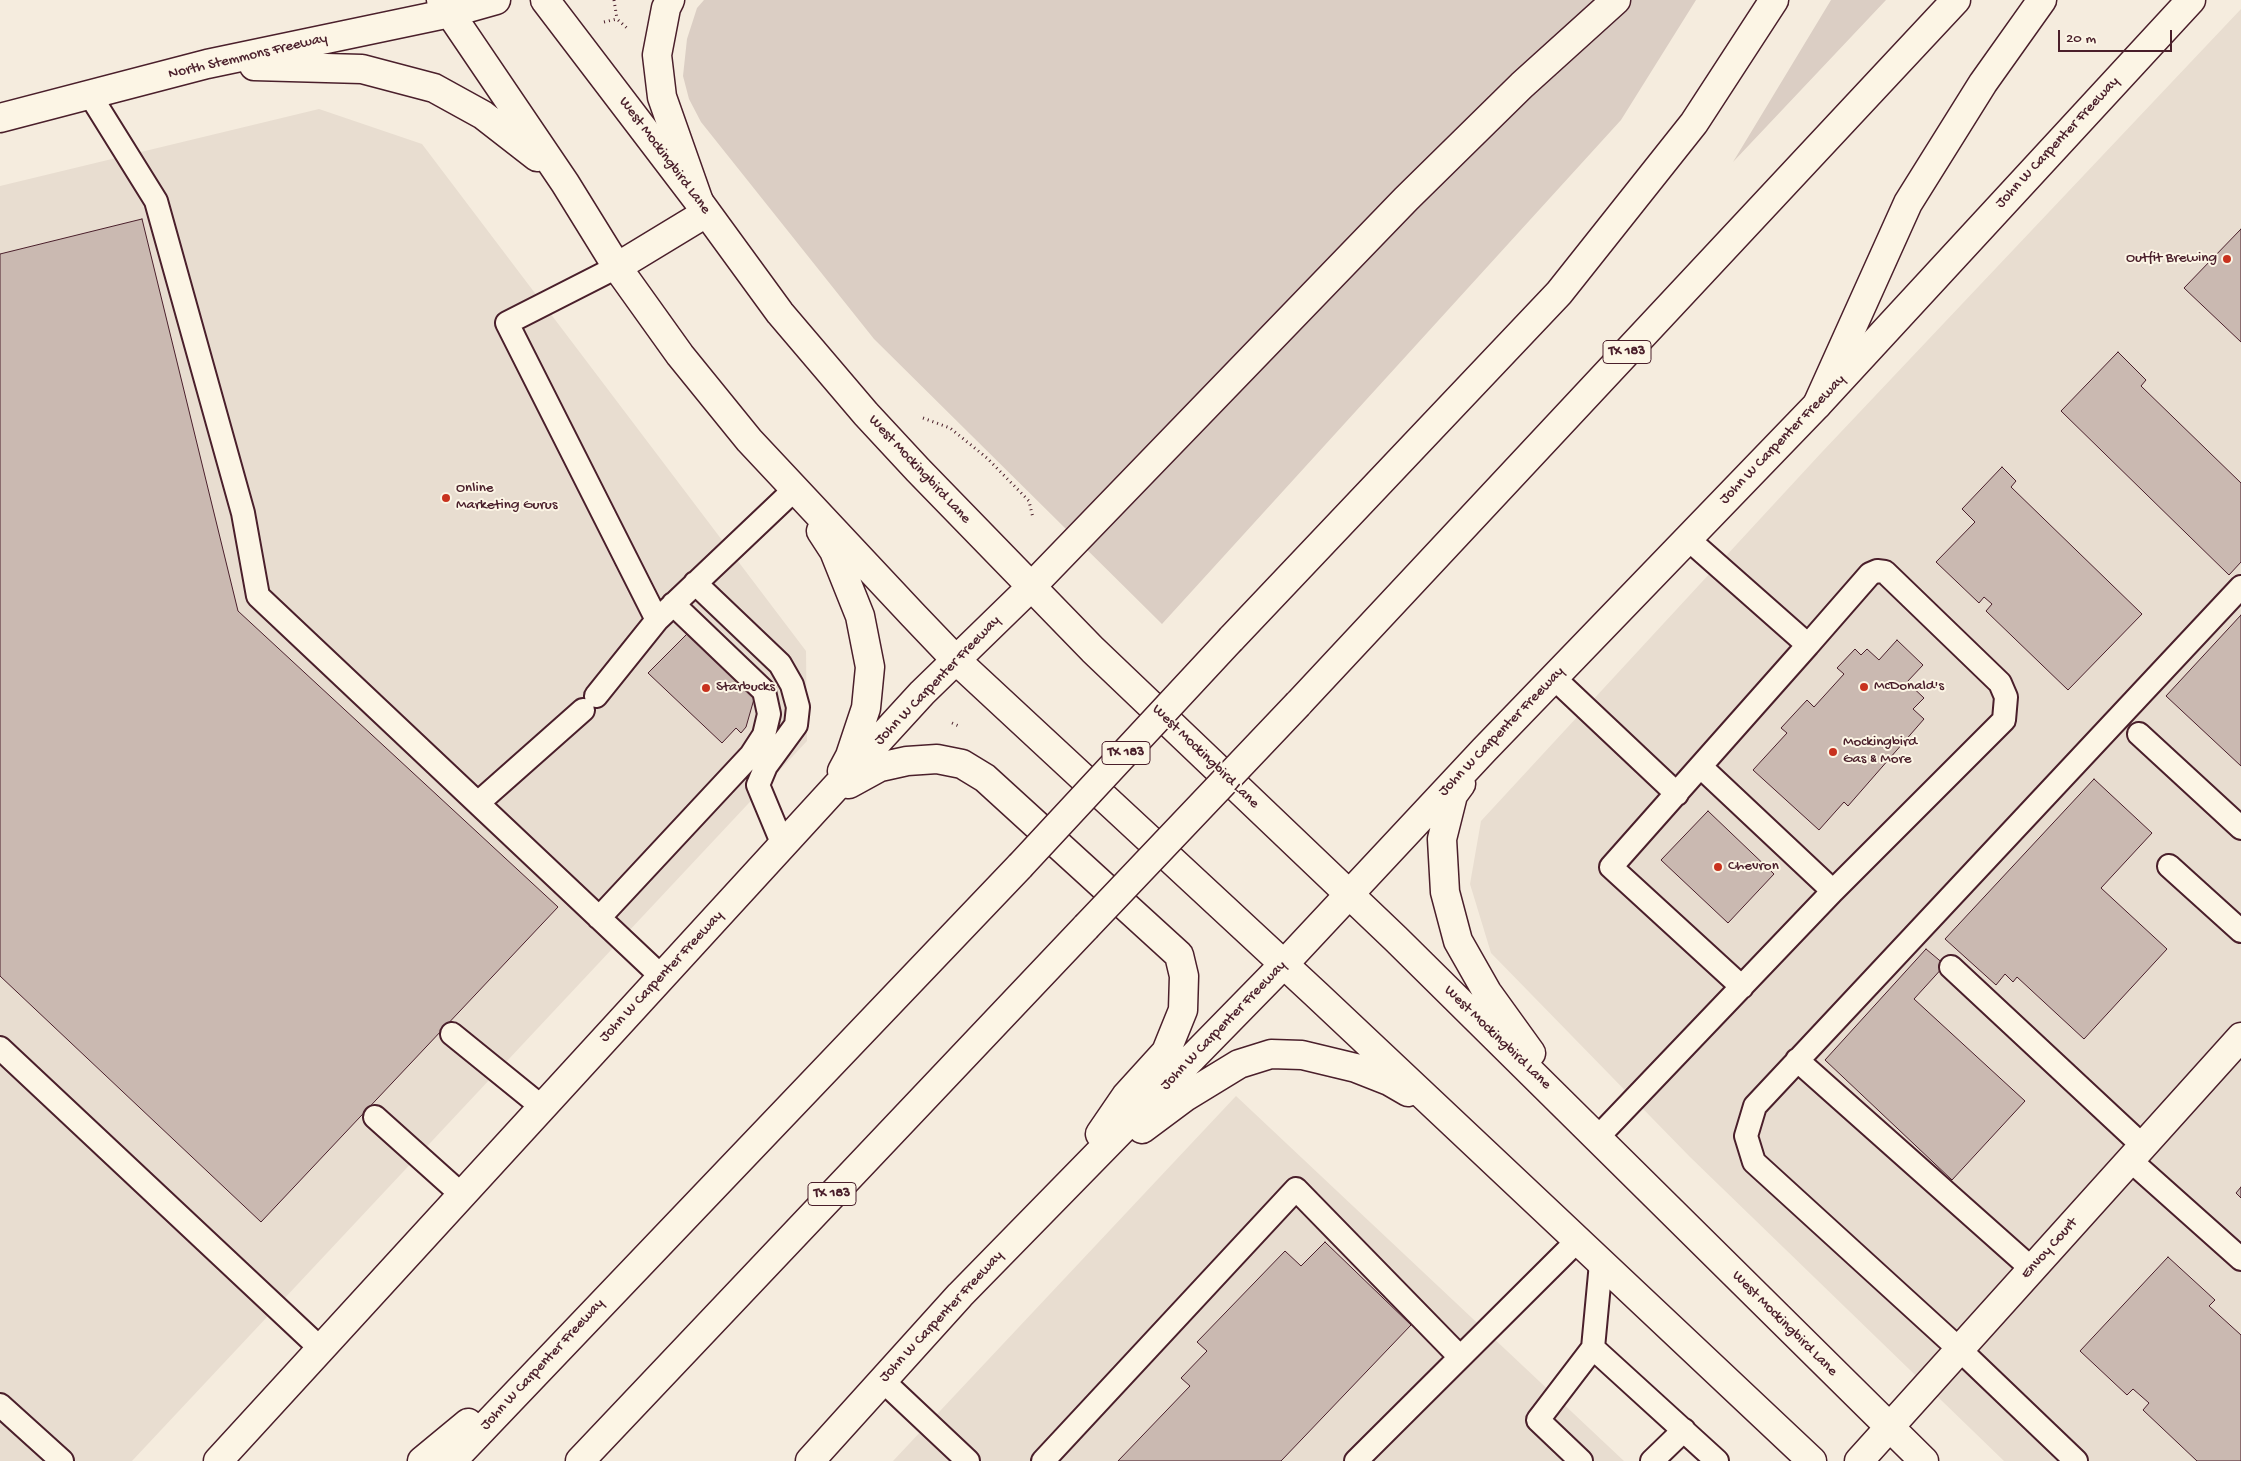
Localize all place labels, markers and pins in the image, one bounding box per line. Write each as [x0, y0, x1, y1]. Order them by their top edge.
place label: Outfit Brewing [2126, 250, 2217, 268]
marker: Outfit Brewing [2221, 253, 2233, 265]
place label: Online Marketing Gurus [456, 480, 557, 515]
marker: Online Marketing Gurus [440, 492, 452, 504]
place label: McDonald's [1874, 678, 1944, 696]
place label: Starbucks [716, 679, 775, 697]
marker: McDonald's [1858, 681, 1870, 693]
marker: Starbucks [700, 682, 712, 694]
place label: Mockingbird Gas & More [1843, 734, 1917, 769]
marker: Mockingbird Gas & More [1827, 746, 1839, 758]
place label: Chevron [1728, 858, 1779, 876]
marker: Chevron [1712, 861, 1724, 873]

